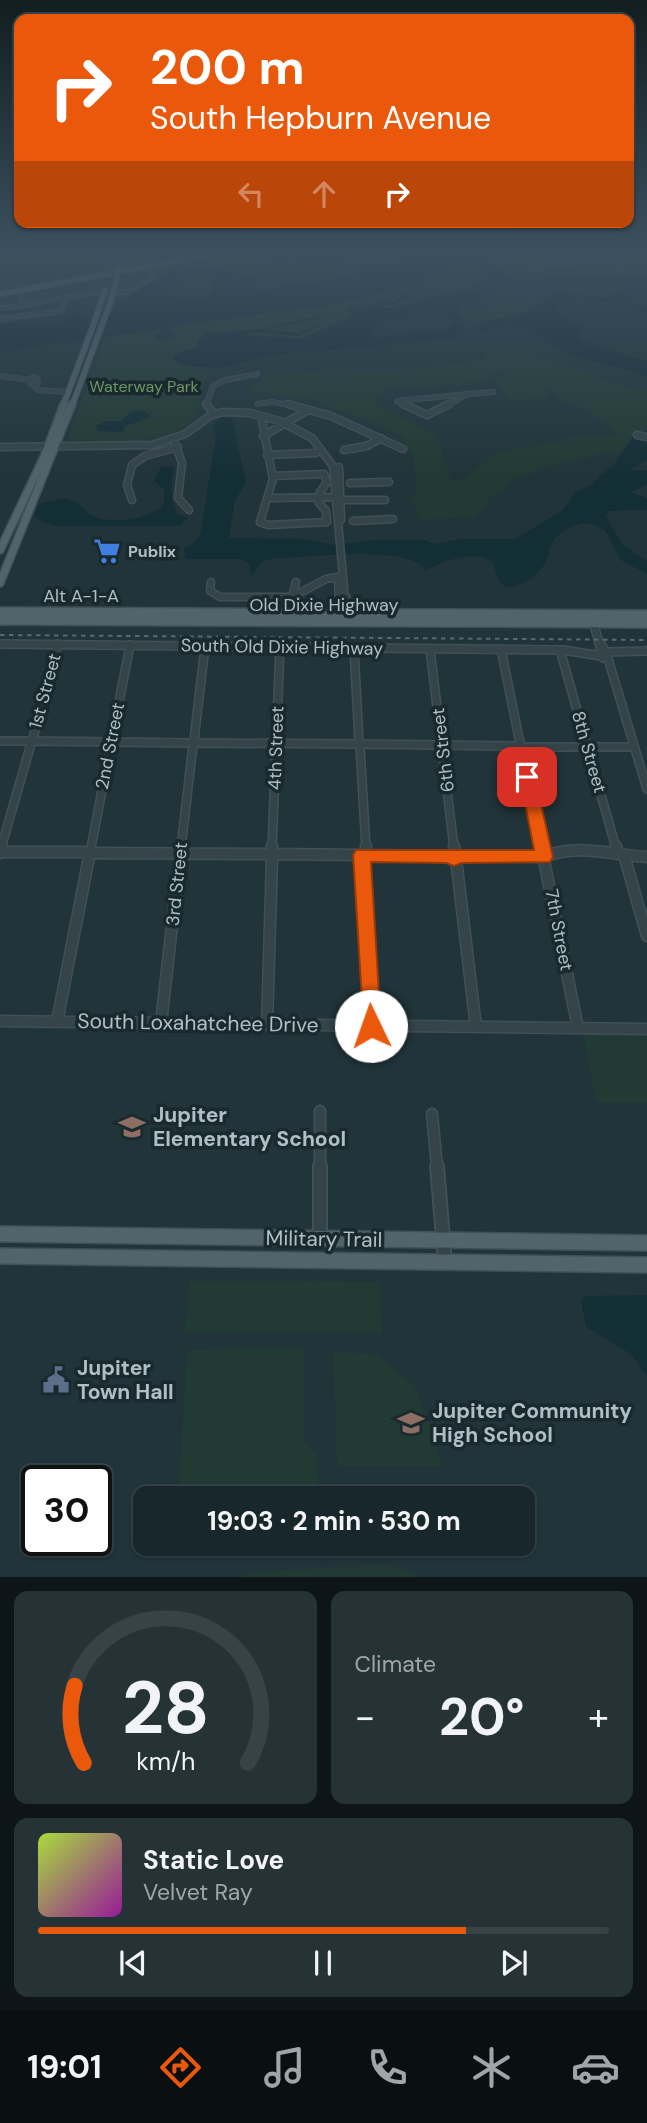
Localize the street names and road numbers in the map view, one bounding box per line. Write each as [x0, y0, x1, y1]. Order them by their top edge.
street label: Alt A-1-A [43, 584, 119, 608]
street label: Old Dixie Highway [250, 593, 398, 617]
street label: South Old Dixie Highway [181, 633, 383, 661]
street label: 1st Street [23, 651, 67, 731]
street label: 2nd Street [90, 701, 130, 791]
street label: 4th Street [263, 706, 289, 790]
street label: 6th Street [426, 707, 460, 793]
street label: 8th Street [566, 708, 612, 796]
street label: 3rd Street [161, 841, 193, 927]
street label: 7th Street [539, 887, 579, 973]
street label: South Loxahatchee Drive [77, 1007, 319, 1039]
street label: Military Trail [265, 1224, 383, 1254]

